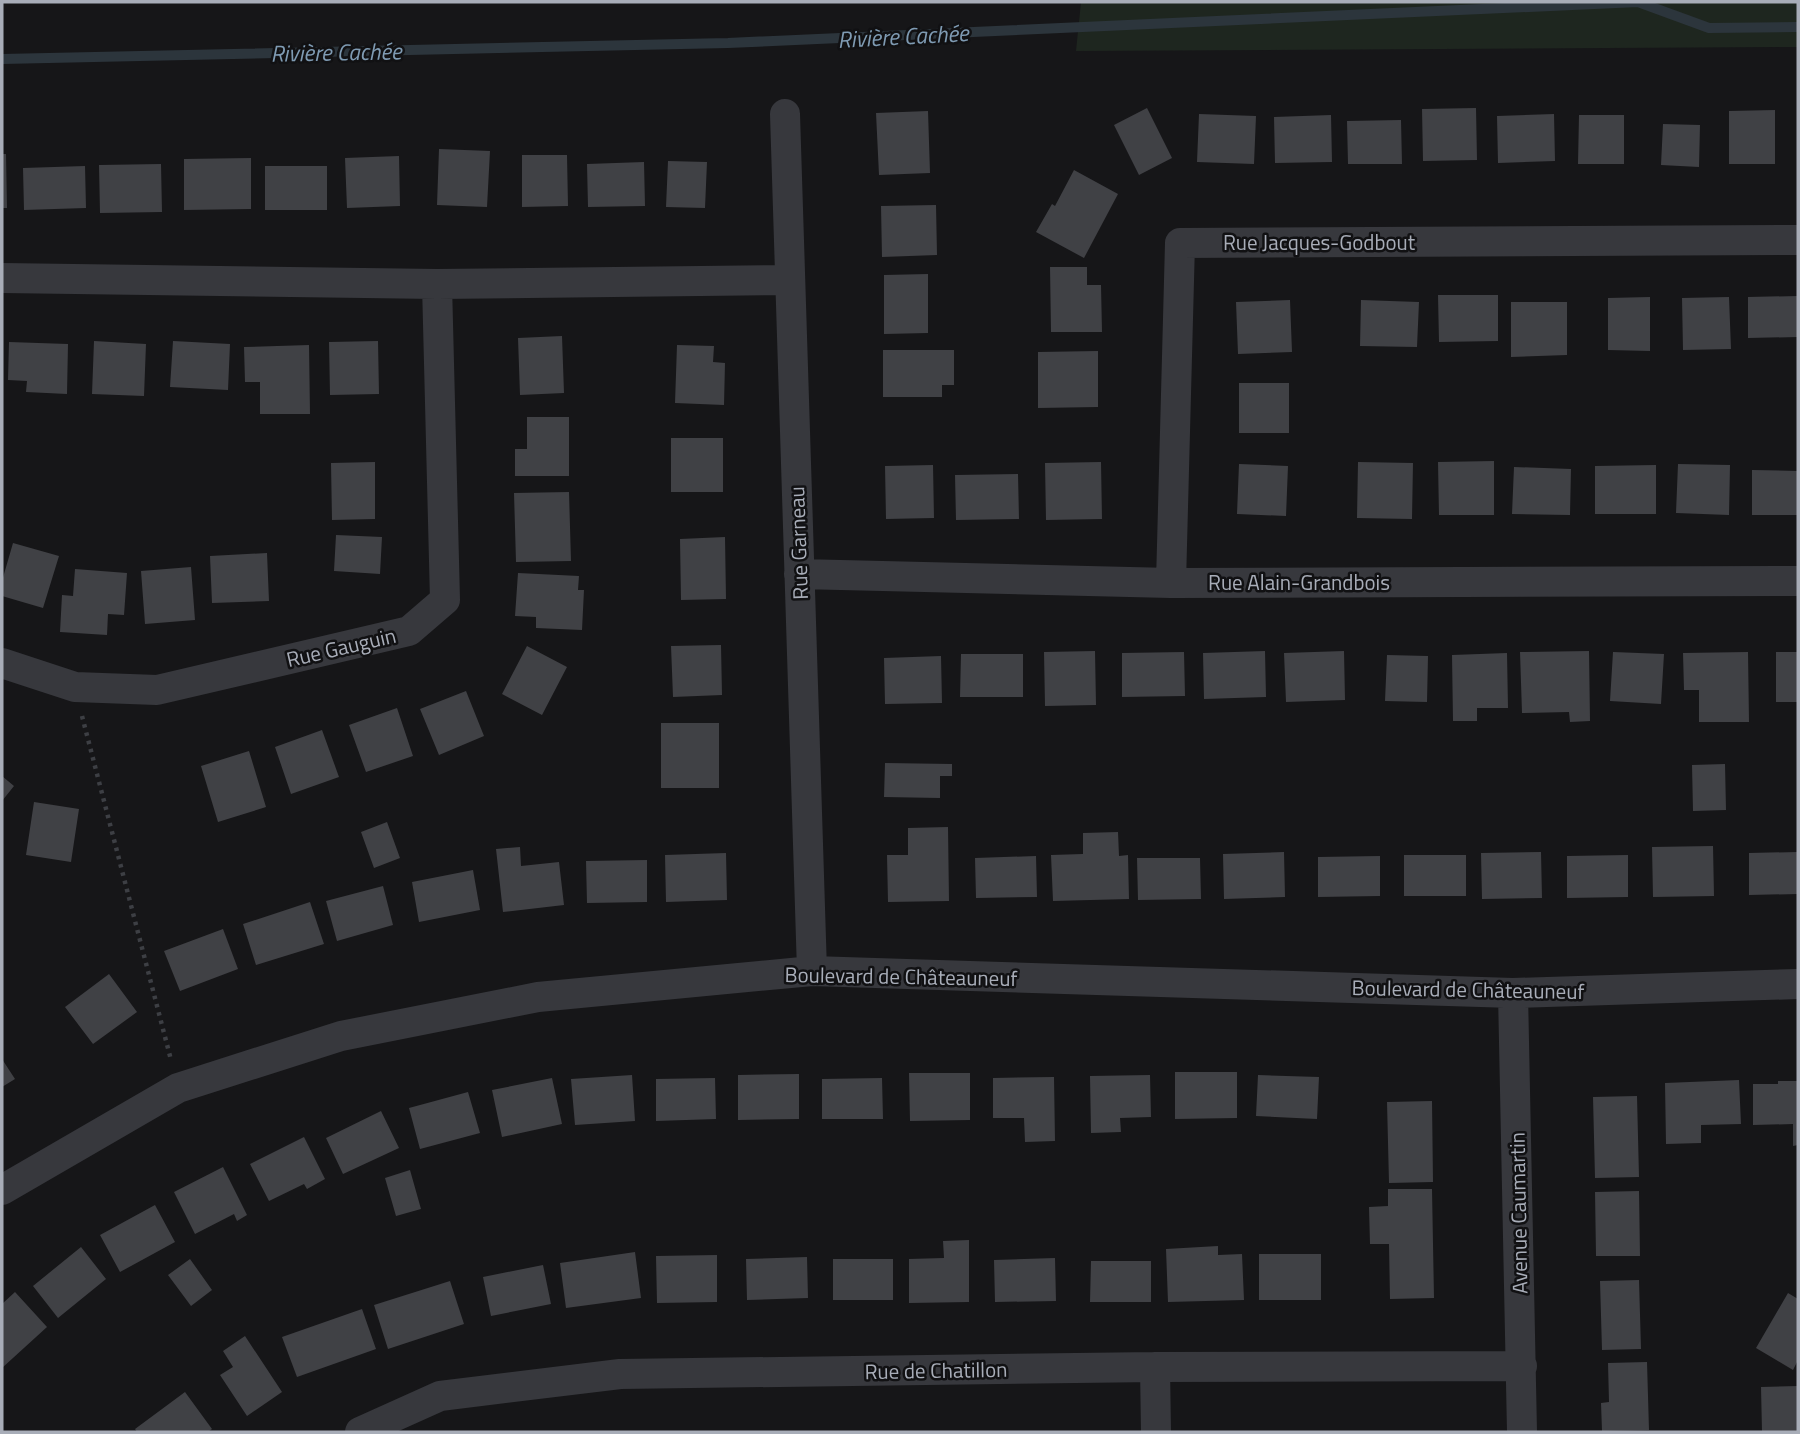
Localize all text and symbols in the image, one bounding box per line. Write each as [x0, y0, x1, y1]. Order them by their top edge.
water label: Rivière Cachée [837, 15, 971, 57]
water label: Rivière Cachée [270, 33, 403, 71]
street label: Rue Jacques-Godbout [1223, 226, 1416, 258]
street label: Rue Garneau [780, 486, 816, 600]
street label: Rue Alain-Grandbois [1208, 566, 1390, 598]
street label: Rue Gauguin [283, 619, 399, 675]
street label: Boulevard de Châteauneuf [784, 958, 1018, 994]
street label: Boulevard de Châteauneuf [1351, 971, 1585, 1007]
street label: Avenue Caumartin [1501, 1132, 1535, 1294]
street label: Rue de Chatillon [864, 1353, 1008, 1387]

